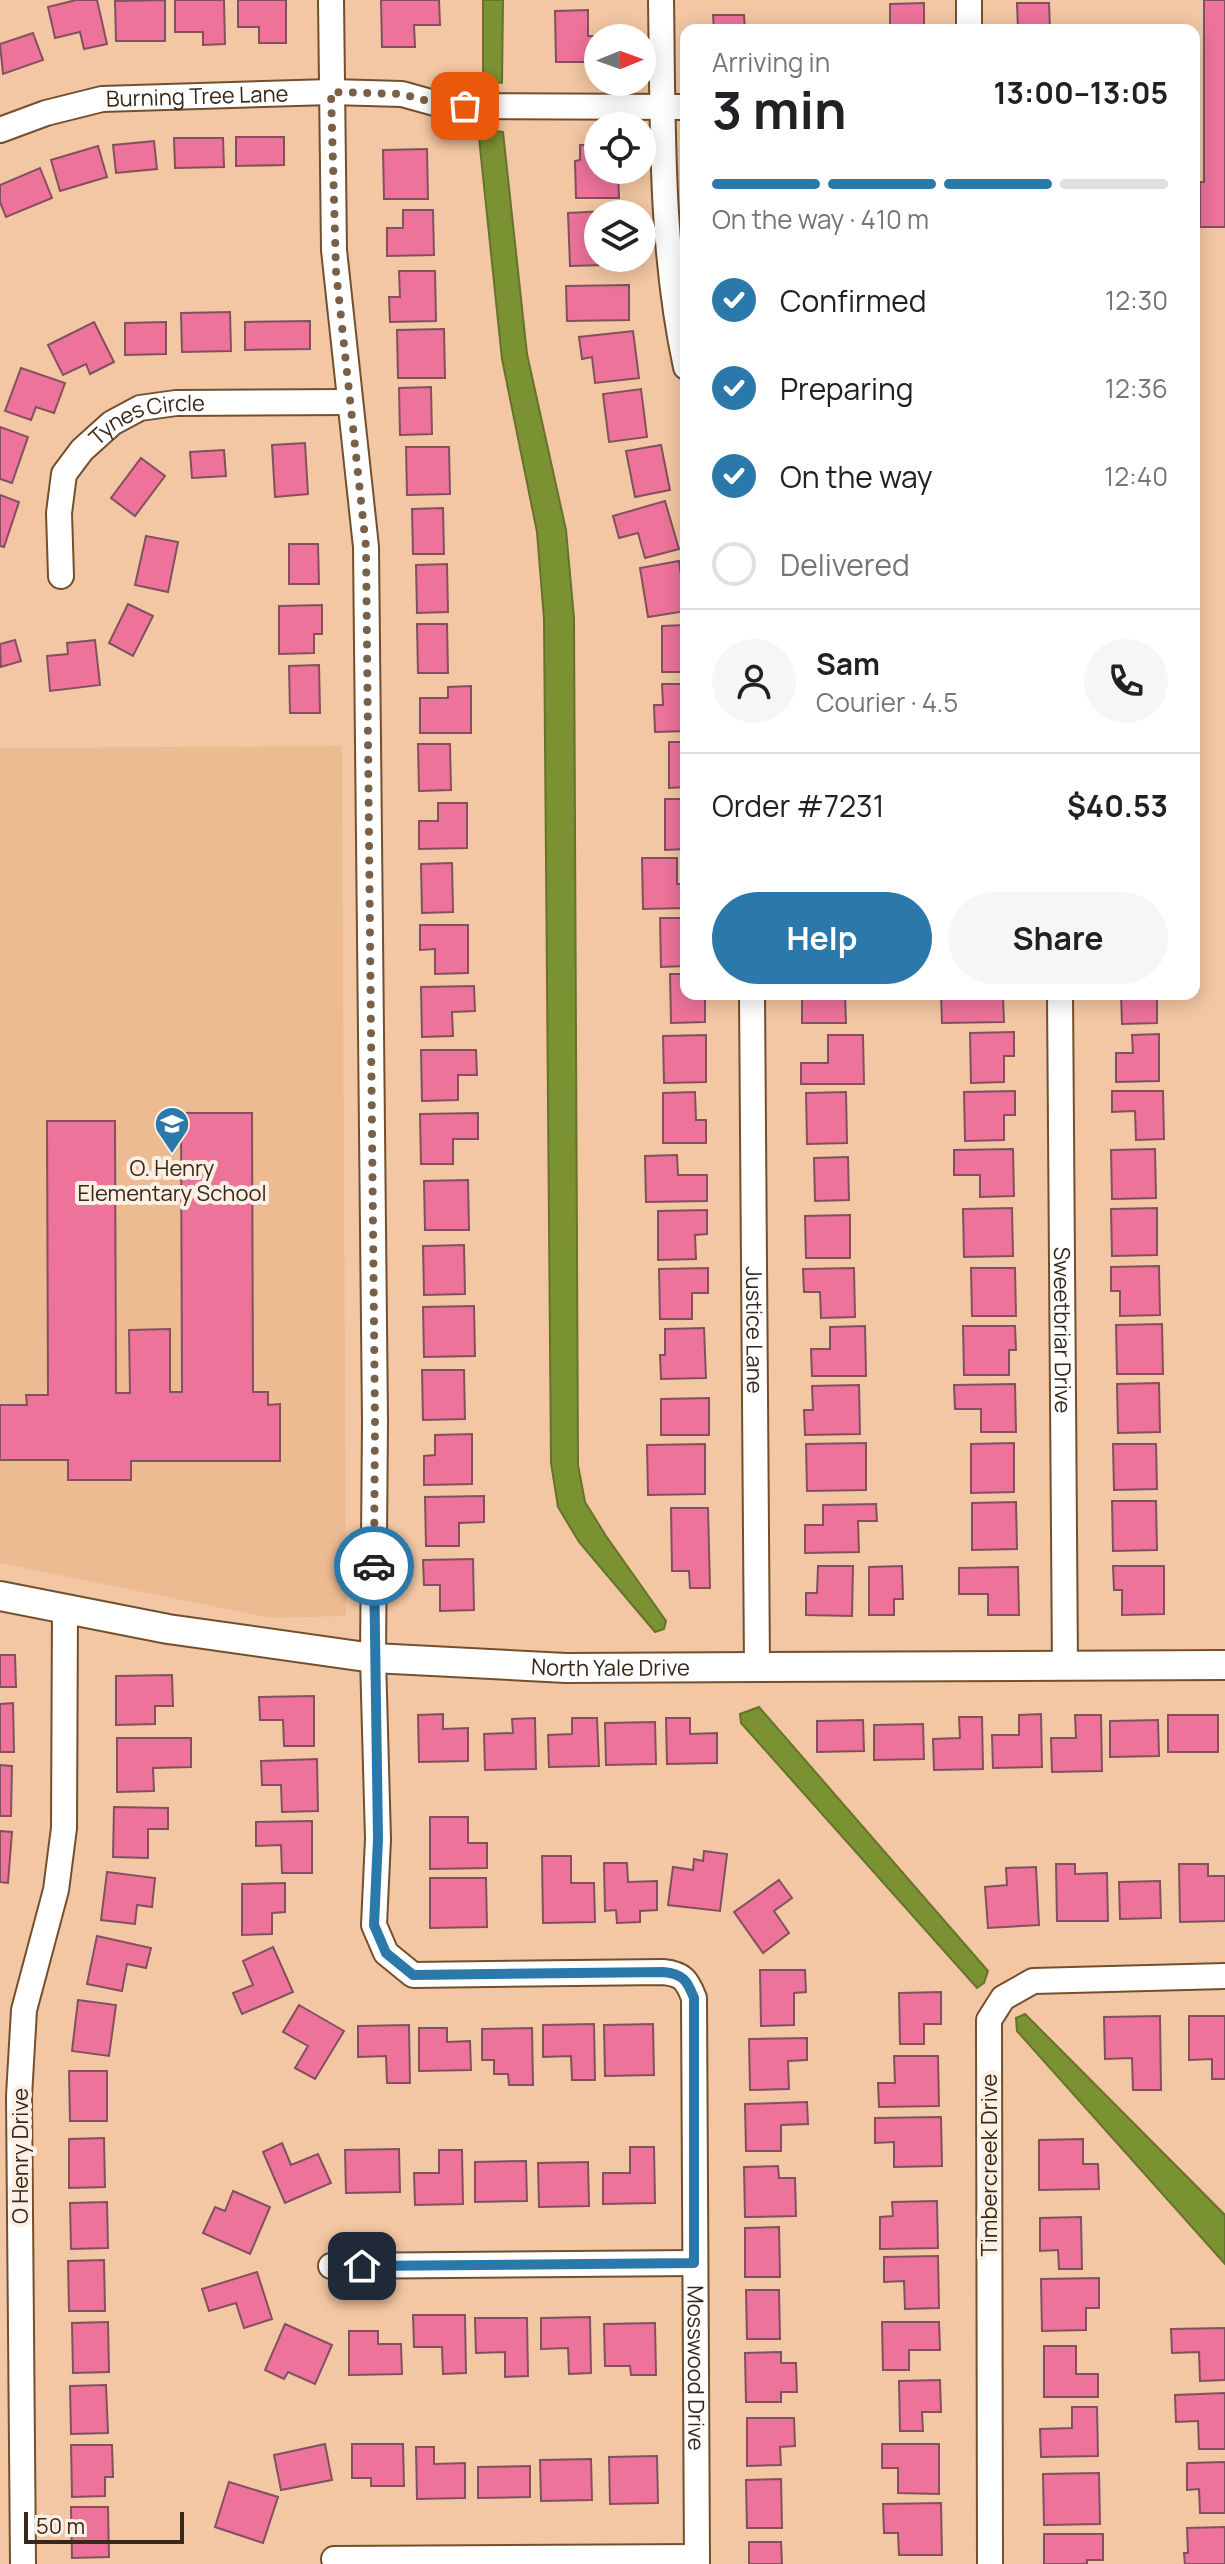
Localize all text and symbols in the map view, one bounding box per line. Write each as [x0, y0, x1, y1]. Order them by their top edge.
north arrow [584, 24, 656, 96]
map controls [584, 24, 656, 272]
text: Arriving in [712, 44, 830, 80]
pin [431, 72, 499, 140]
text: 13:00–13:05 [993, 72, 1168, 113]
text: 3 min [712, 74, 847, 145]
street label: Burning Tree Lane [106, 78, 289, 114]
icon: bag [443, 84, 487, 128]
button: locate [584, 112, 656, 184]
button: layers [584, 200, 656, 272]
text: On the way · 410 m [712, 201, 929, 237]
icon: check [712, 278, 756, 322]
text: Confirmed [780, 280, 927, 321]
text: 12:30 [1105, 282, 1168, 318]
icon: check [712, 366, 756, 410]
text: Preparing [780, 368, 914, 409]
text: 12:36 [1105, 370, 1168, 406]
street label: Tynes Circle [82, 388, 205, 452]
icon: check [712, 454, 756, 498]
text: On the way [780, 456, 933, 497]
text: 12:40 [1104, 458, 1168, 494]
text: Delivered [780, 544, 910, 585]
button: person [712, 639, 796, 723]
button: phone [1084, 639, 1168, 723]
text: Sam [816, 643, 880, 684]
text: Courier · 4.5 [816, 684, 958, 720]
text: Order #7231 [712, 785, 884, 826]
text: $40.53 [1067, 785, 1168, 826]
button: Help [712, 892, 932, 984]
button: Share [948, 892, 1168, 984]
school or university icon: O. Henry Elementary School [153, 1105, 191, 1155]
place label: O. Henry Elementary School [77, 1153, 267, 1208]
street label: Sweetbriar Drive [1047, 1247, 1078, 1414]
street label: Justice Lane [739, 1266, 770, 1394]
courier [334, 1526, 414, 1606]
icon: car [352, 1544, 396, 1588]
street label: North Yale Drive [530, 1651, 690, 1683]
street label: Timbercreek Drive [974, 2073, 1004, 2256]
street label: O Henry Drive [5, 2088, 35, 2224]
pin [328, 2232, 396, 2300]
icon: home [340, 2244, 384, 2288]
street label: Mosswood Drive [681, 2285, 711, 2451]
scale bar [24, 2508, 184, 2544]
text: 50 m [36, 2511, 85, 2541]

